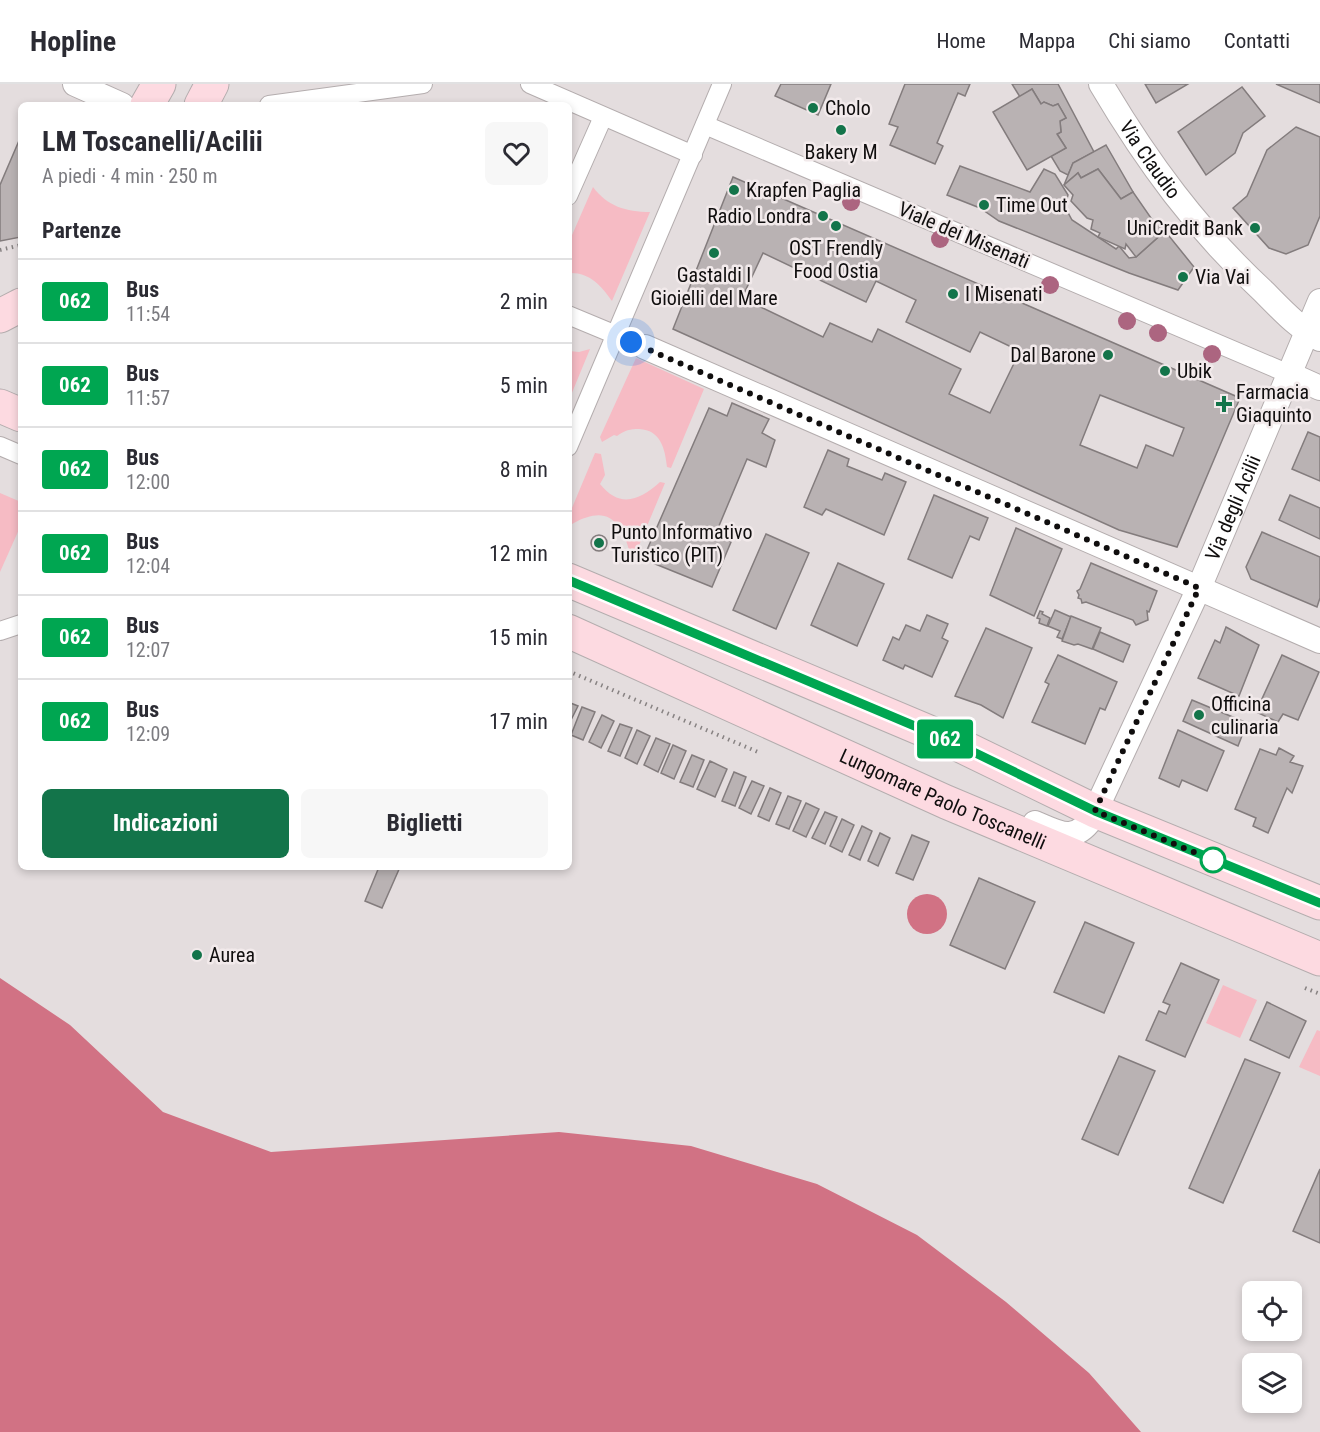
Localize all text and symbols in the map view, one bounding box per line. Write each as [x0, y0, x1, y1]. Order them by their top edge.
text: Hopline [30, 25, 116, 58]
text: Home [936, 29, 986, 53]
text: Mappa [1019, 29, 1075, 53]
text: Chi siamo [1108, 29, 1191, 53]
text: Contatti [1224, 29, 1290, 53]
place label: Cholo [825, 96, 871, 120]
marker: Cholo [806, 101, 820, 115]
street label: Via Claudio [1115, 116, 1186, 203]
button: heart [485, 122, 548, 185]
marker: Bakery M [834, 123, 848, 137]
text: LM Toscanelli/Acilii [42, 125, 263, 158]
place label: Bakery M [805, 140, 878, 164]
text: A piedi · 4 min · 250 m [42, 164, 218, 188]
place label: Krapfen Paglia [746, 178, 861, 202]
marker: Krapfen Paglia [727, 183, 741, 197]
place label: Time Out [996, 193, 1068, 217]
street label: Viale dei Misenati [895, 197, 1033, 273]
marker: Time Out [977, 198, 991, 212]
place label: Radio Londra [707, 204, 811, 228]
marker: Radio Londra [816, 209, 830, 223]
place label: UniCredit Bank [1127, 216, 1243, 240]
text: Partenze [42, 218, 121, 243]
marker: OST Frendly Food Ostia [829, 219, 843, 233]
marker: UniCredit Bank [1248, 221, 1262, 235]
place label: OST Frendly Food Ostia [789, 236, 883, 283]
marker: Gastaldi I Gioielli del Mare [707, 246, 721, 260]
place label: Gastaldi I Gioielli del Mare [650, 263, 778, 310]
place label: Via Vai [1195, 265, 1250, 289]
marker: Via Vai [1176, 270, 1190, 284]
text: Bus [126, 277, 159, 302]
place label: I Misenati [965, 282, 1043, 306]
marker: I Misenati [946, 287, 960, 301]
text: 062 [59, 289, 91, 313]
text: 2 min [500, 289, 548, 314]
text: 11:54 [126, 302, 170, 326]
your location [616, 327, 646, 357]
place label: Dal Barone [1010, 343, 1096, 367]
marker: Dal Barone [1101, 348, 1115, 362]
place label: Ubik [1177, 359, 1212, 383]
text: Bus [126, 361, 159, 386]
marker: Ubik [1158, 364, 1172, 378]
text: 062 [59, 373, 91, 397]
text: 5 min [500, 373, 548, 398]
place label: Farmacia Giaquinto [1236, 380, 1312, 427]
text: 11:57 [126, 386, 170, 410]
marker: Farmacia Giaquinto [1217, 397, 1231, 411]
text: Bus [126, 445, 159, 470]
street label: Via degli Acilii [1200, 451, 1266, 564]
text: 062 [59, 457, 91, 481]
text: 8 min [500, 457, 548, 482]
text: 12:00 [126, 470, 170, 494]
place label: Punto Informativo Turistico (PIT) [611, 520, 753, 567]
text: Bus [126, 529, 159, 554]
marker: Punto Informativo Turistico (PIT) [592, 536, 606, 550]
text: 062 [59, 541, 91, 565]
text: 12 min [489, 541, 548, 566]
text: 12:04 [126, 554, 170, 578]
text: Bus [126, 613, 159, 638]
text: 062 [59, 625, 91, 649]
text: 15 min [489, 625, 548, 650]
text: 12:07 [126, 638, 170, 662]
place label: Officina culinaria [1211, 692, 1279, 739]
text: Bus [126, 697, 159, 722]
marker: Officina culinaria [1192, 708, 1206, 722]
text: 062 [59, 709, 91, 733]
text: 17 min [489, 709, 548, 734]
line badge: 062 [910, 720, 980, 758]
text: 12:09 [126, 722, 170, 746]
text: 062 [929, 727, 961, 751]
street label: Lungomare Paolo Toscanelli [836, 744, 1050, 855]
button: Indicazioni [42, 789, 289, 858]
button: Biglietti [301, 789, 548, 858]
unlabelled marker [1200, 847, 1226, 873]
place label: Aurea [209, 943, 255, 967]
marker: Aurea [190, 948, 204, 962]
map controls [1242, 1281, 1302, 1413]
button: locate [1242, 1281, 1302, 1341]
button: layers [1242, 1353, 1302, 1413]

